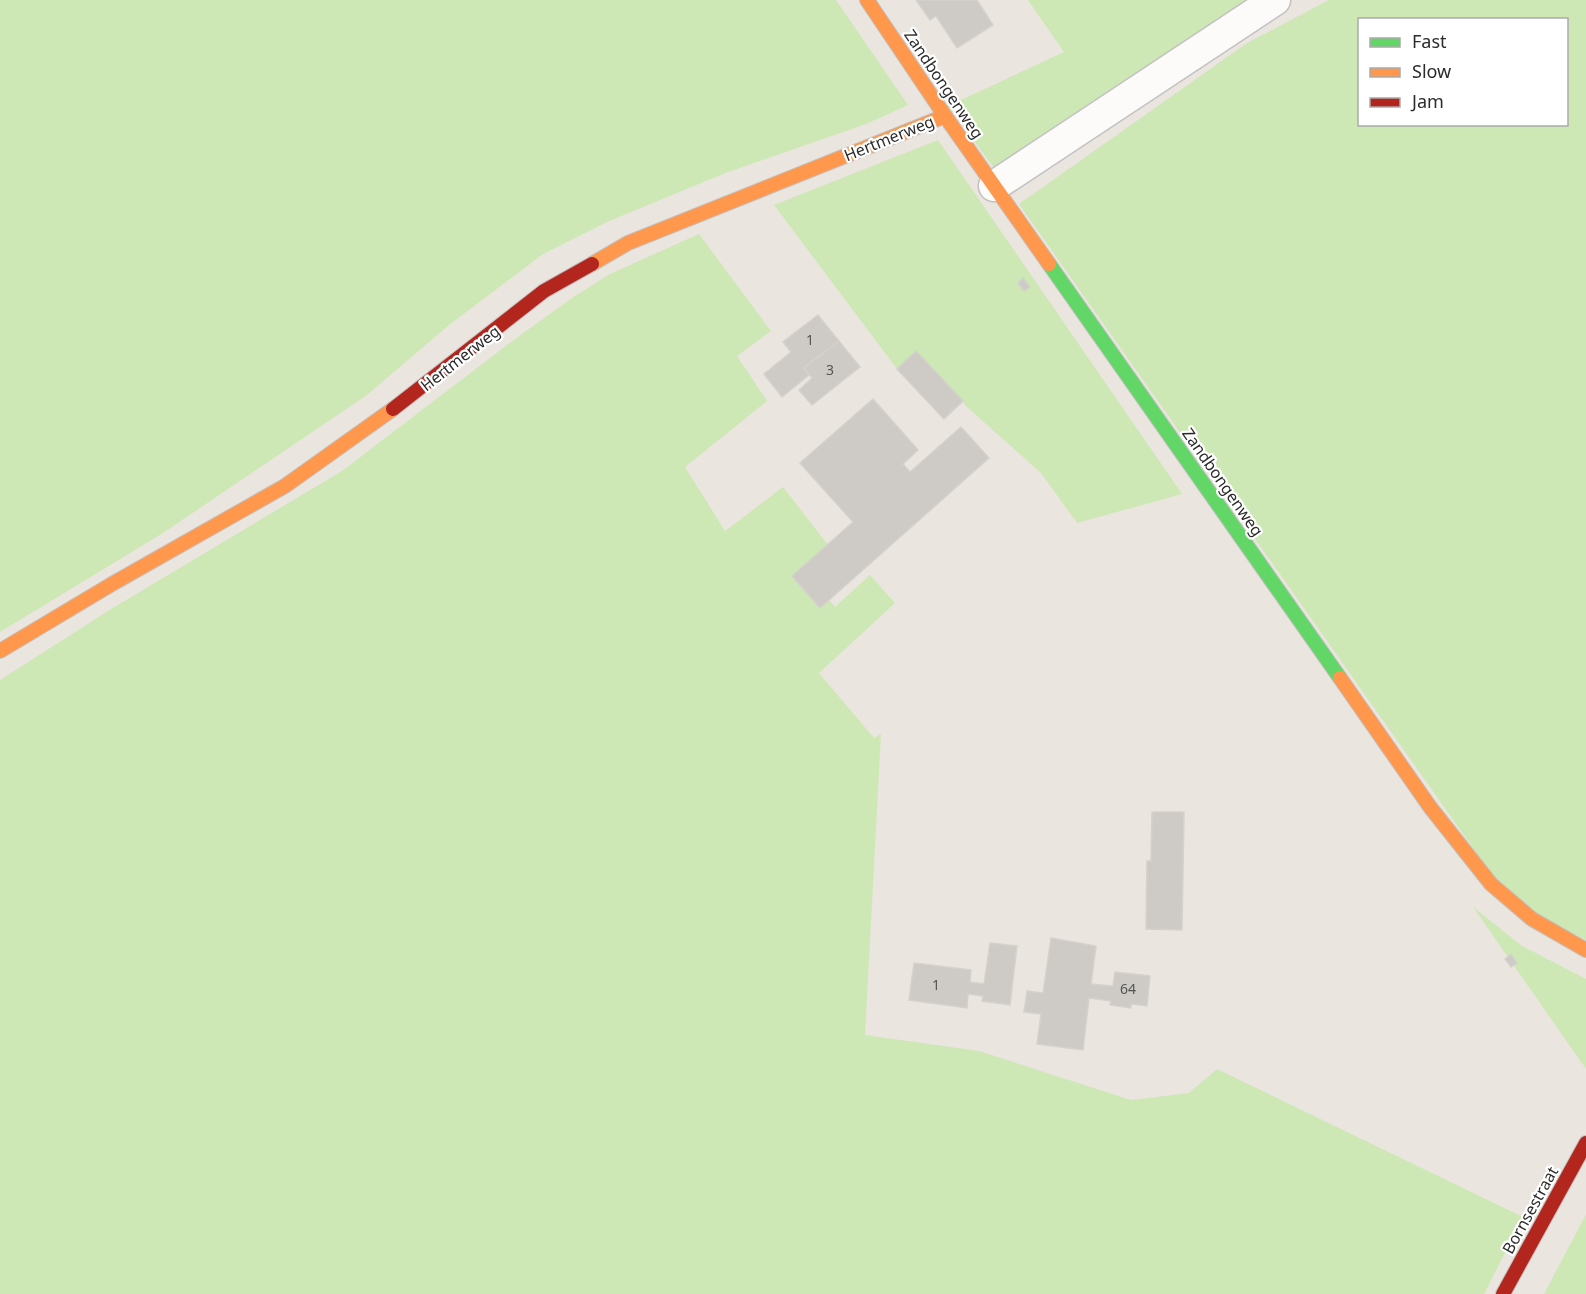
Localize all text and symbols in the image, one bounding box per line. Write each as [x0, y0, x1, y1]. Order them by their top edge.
legend [1358, 18, 1568, 126]
street label: Zandbongenweg [899, 25, 989, 143]
text: Fast [1412, 29, 1447, 53]
text: Slow [1412, 59, 1451, 83]
text: Jam [1410, 89, 1444, 113]
street label: Hertmerweg [841, 110, 937, 166]
street label: Hertmerweg [416, 320, 504, 396]
house number: 1 [806, 330, 814, 349]
house number: 3 [826, 360, 834, 379]
street label: Zandbongenweg [1177, 423, 1269, 541]
house number: 1 [932, 975, 940, 994]
house number: 64 [1120, 979, 1136, 998]
street label: Bornsestraat [1497, 1162, 1563, 1258]

